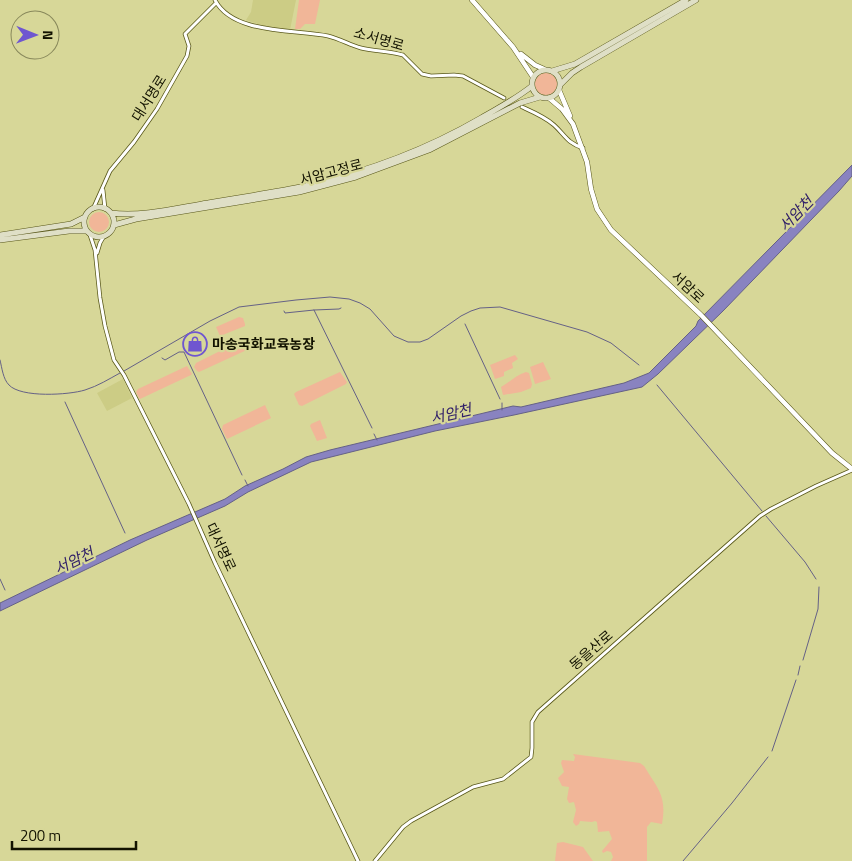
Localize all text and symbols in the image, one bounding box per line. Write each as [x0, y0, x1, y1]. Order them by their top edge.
north arrow [10, 10, 60, 60]
street label: 소서명로 [351, 21, 407, 56]
text: N [38, 30, 59, 40]
street label: 대서명로 [126, 70, 171, 125]
street label: 서암고정로 [297, 153, 365, 190]
water label: 서암천 [773, 189, 820, 237]
street label: 서암로 [667, 266, 710, 308]
shop icon: 마송국화교육농장 [182, 331, 208, 357]
place label: 마송국화교육농장 [212, 333, 315, 354]
water label: 서암천 [428, 397, 476, 429]
street label: 대서명로 [201, 519, 242, 575]
water label: 서암천 [50, 540, 99, 580]
street label: 동을산로 [564, 625, 617, 674]
scale bar [12, 818, 136, 850]
text: 200 m [20, 824, 61, 847]

